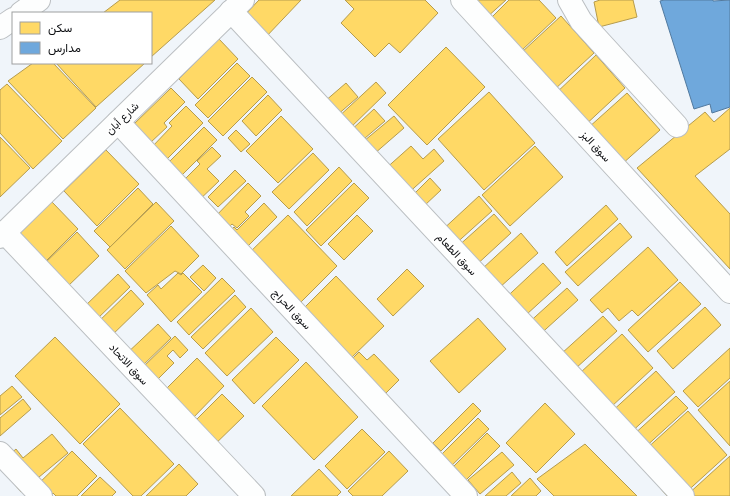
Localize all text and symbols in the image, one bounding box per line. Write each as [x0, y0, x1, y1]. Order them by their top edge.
legend [12, 12, 152, 64]
text: سكن [48, 21, 72, 36]
text: مدارس [48, 41, 81, 56]
street label: شارع أبان [103, 99, 143, 138]
street label: سوق البز [577, 127, 613, 165]
street label: سوق الطعام [433, 231, 480, 279]
street label: سوق الحراج [269, 286, 314, 333]
street label: سوق الاتحاد [106, 341, 151, 388]

